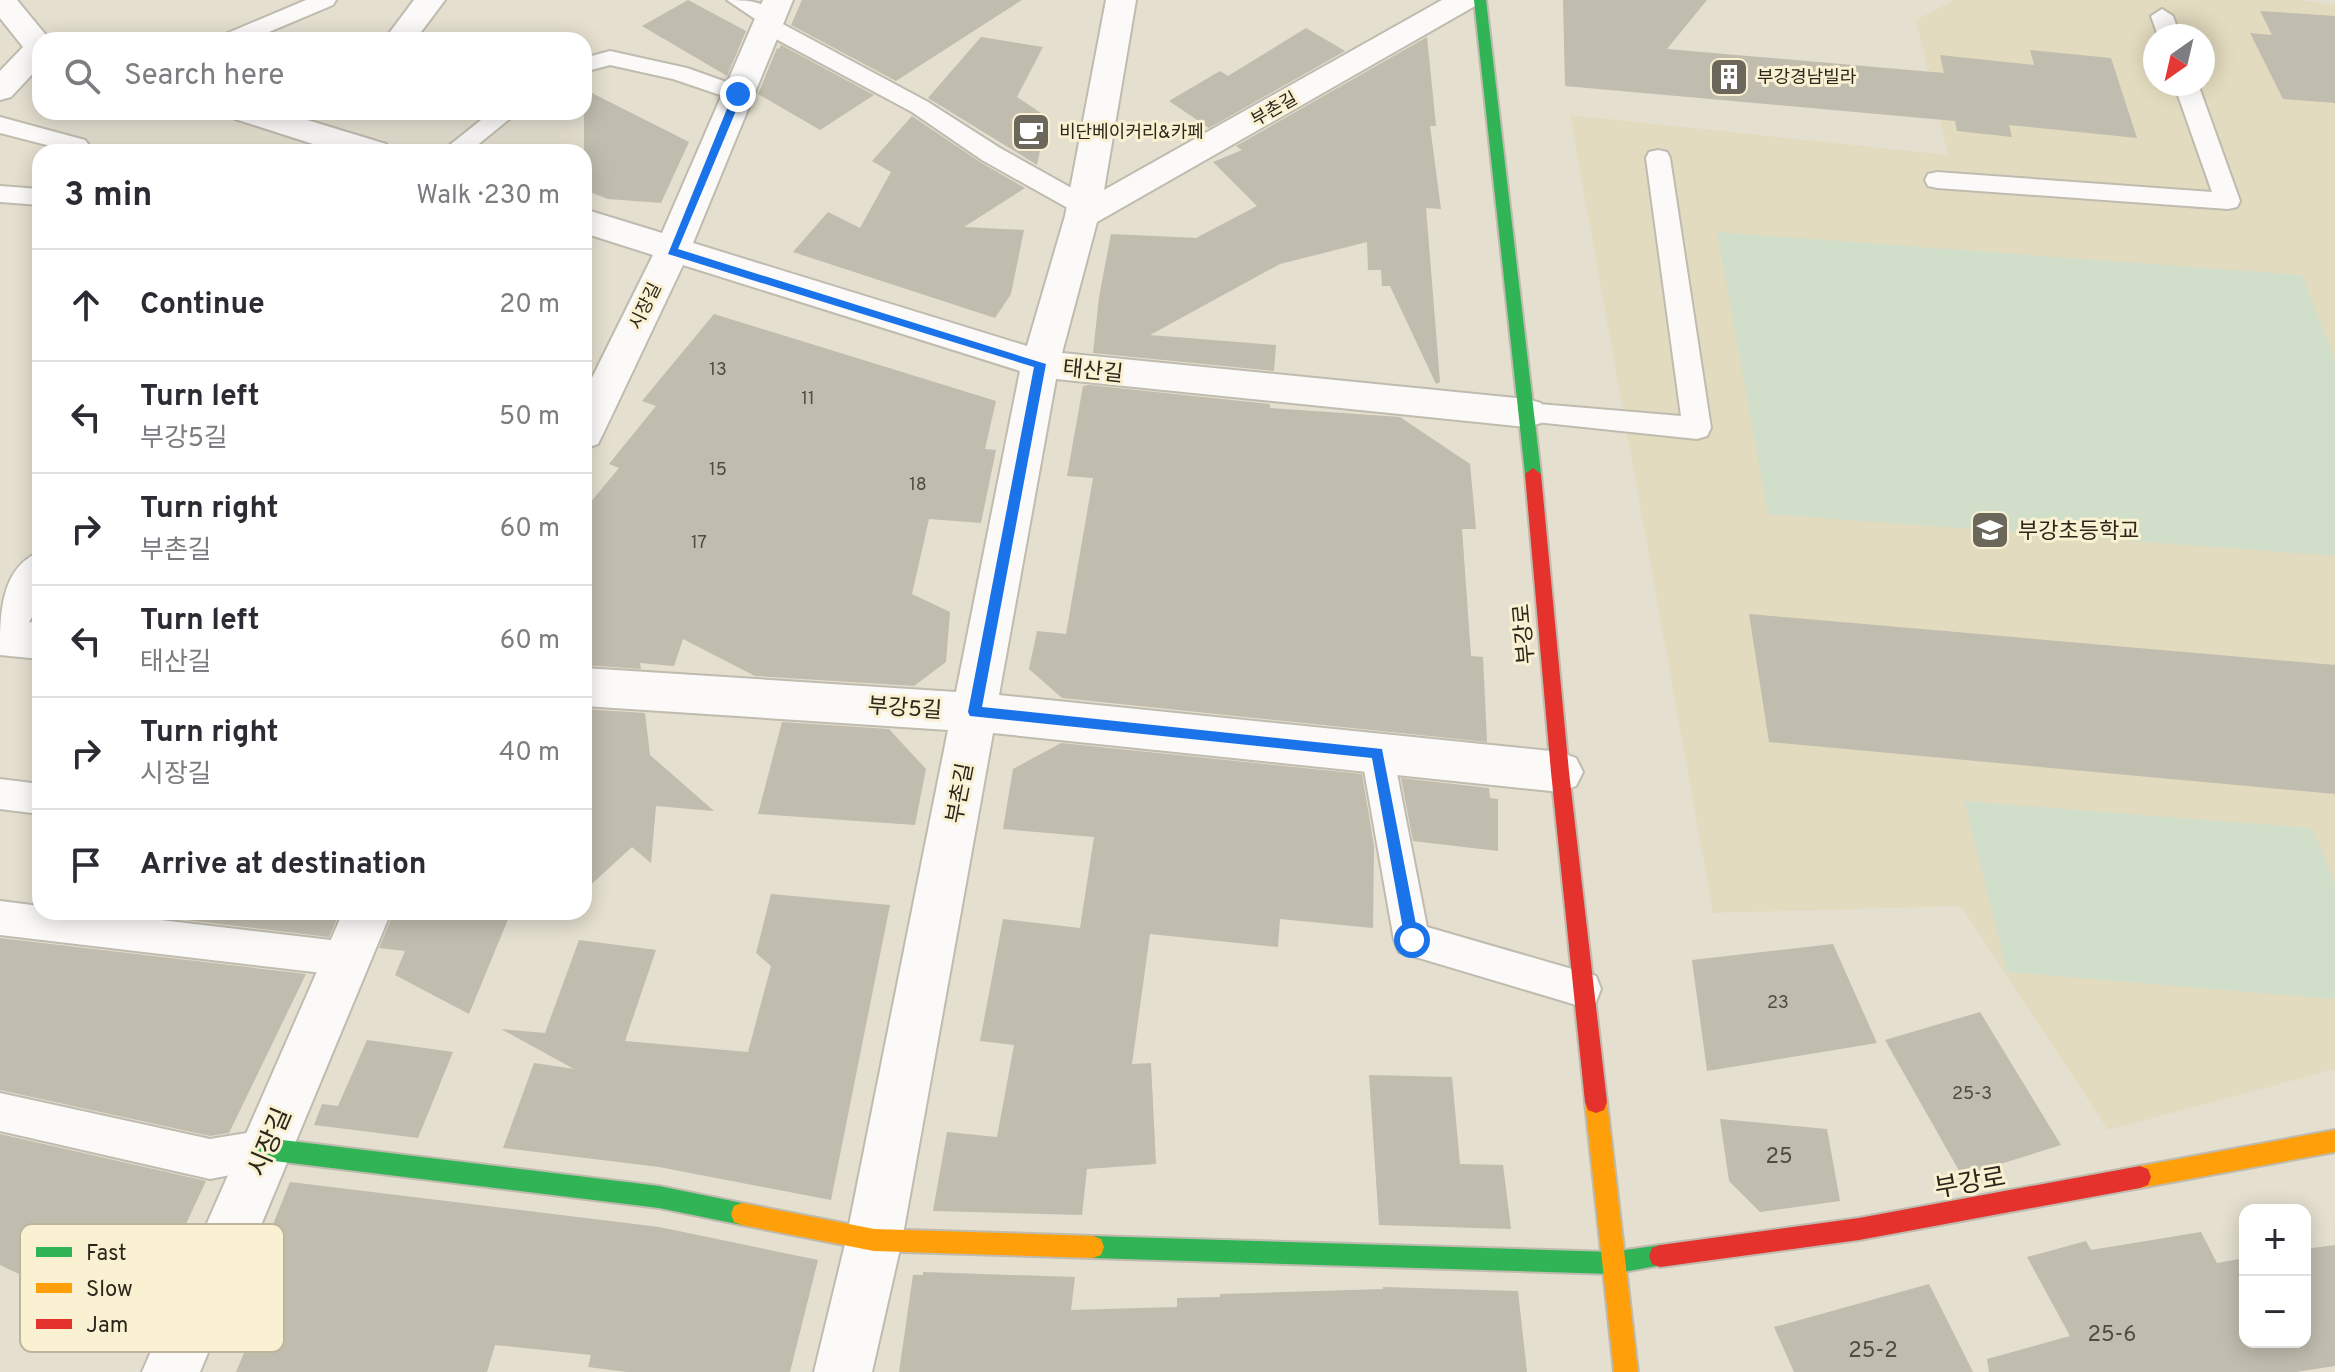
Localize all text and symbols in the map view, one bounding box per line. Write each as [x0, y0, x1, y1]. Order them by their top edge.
north arrow [2143, 24, 2215, 96]
search box [32, 32, 592, 120]
icon: search [60, 54, 104, 98]
building icon: 부강경남빌라 [1708, 56, 1750, 98]
text: Search here [124, 58, 284, 95]
place label: 부강경남빌라 [1757, 67, 1857, 90]
route end [720, 76, 756, 112]
street label: 부촌길 [1247, 88, 1302, 133]
cafe icon: 비단베이커리&카페 [1010, 111, 1052, 153]
place label: 비단베이커리&카페 [1059, 122, 1204, 145]
text: 3 min [64, 175, 152, 218]
text: Walk · 230 m [416, 180, 560, 213]
street label: 시장길 [625, 279, 668, 334]
icon: ahead [64, 283, 108, 327]
text: Continue [140, 287, 265, 324]
text: 20 m [499, 289, 560, 322]
street label: 태산길 [1061, 356, 1124, 389]
house number: 13 [709, 359, 727, 382]
text: Turn left [140, 379, 260, 416]
house number: 11 [801, 388, 815, 411]
icon: left [64, 395, 108, 439]
text: 50 m [499, 401, 560, 434]
text: 부강5길 [140, 423, 228, 456]
house number: 15 [709, 459, 727, 482]
house number: 18 [909, 474, 927, 497]
text: Turn right [140, 491, 278, 528]
icon: right [64, 507, 108, 551]
school or university icon: 부강초등학교 [1969, 509, 2011, 551]
text: 60 m [500, 513, 560, 546]
place label: 부강초등학교 [2018, 519, 2139, 546]
house number: 17 [691, 532, 707, 555]
text: 부촌길 [140, 535, 212, 568]
street label: 부강로 [1509, 602, 1542, 665]
text: Turn left [140, 603, 260, 640]
icon: left [64, 619, 108, 663]
text: 60 m [500, 625, 560, 658]
text: 태산길 [140, 647, 212, 680]
street label: 부강5길 [867, 693, 943, 726]
text: Turn right [140, 715, 278, 752]
icon: right [64, 731, 108, 775]
text: 40 m [499, 737, 560, 770]
text: 시장길 [140, 759, 212, 792]
street label: 부촌길 [942, 761, 981, 826]
icon: arrive [64, 843, 108, 887]
text: Arrive at destination [140, 847, 426, 884]
route start [1394, 922, 1430, 958]
house number: 23 [1767, 992, 1789, 1015]
house number: 25-3 [1952, 1083, 1992, 1106]
street label: 시장길 [242, 1103, 301, 1182]
house number: 25 [1765, 1144, 1793, 1171]
street label: 부강로 [1932, 1162, 2009, 1207]
map controls [2239, 1204, 2311, 1348]
button: + [2239, 1204, 2311, 1276]
legend [20, 1224, 284, 1352]
text: Fast [86, 1241, 127, 1268]
button: − [2239, 1276, 2311, 1348]
text: Slow [86, 1277, 133, 1304]
text: Jam [86, 1313, 129, 1340]
house number: 25-6 [2087, 1322, 2137, 1349]
house number: 25-2 [1848, 1338, 1898, 1365]

